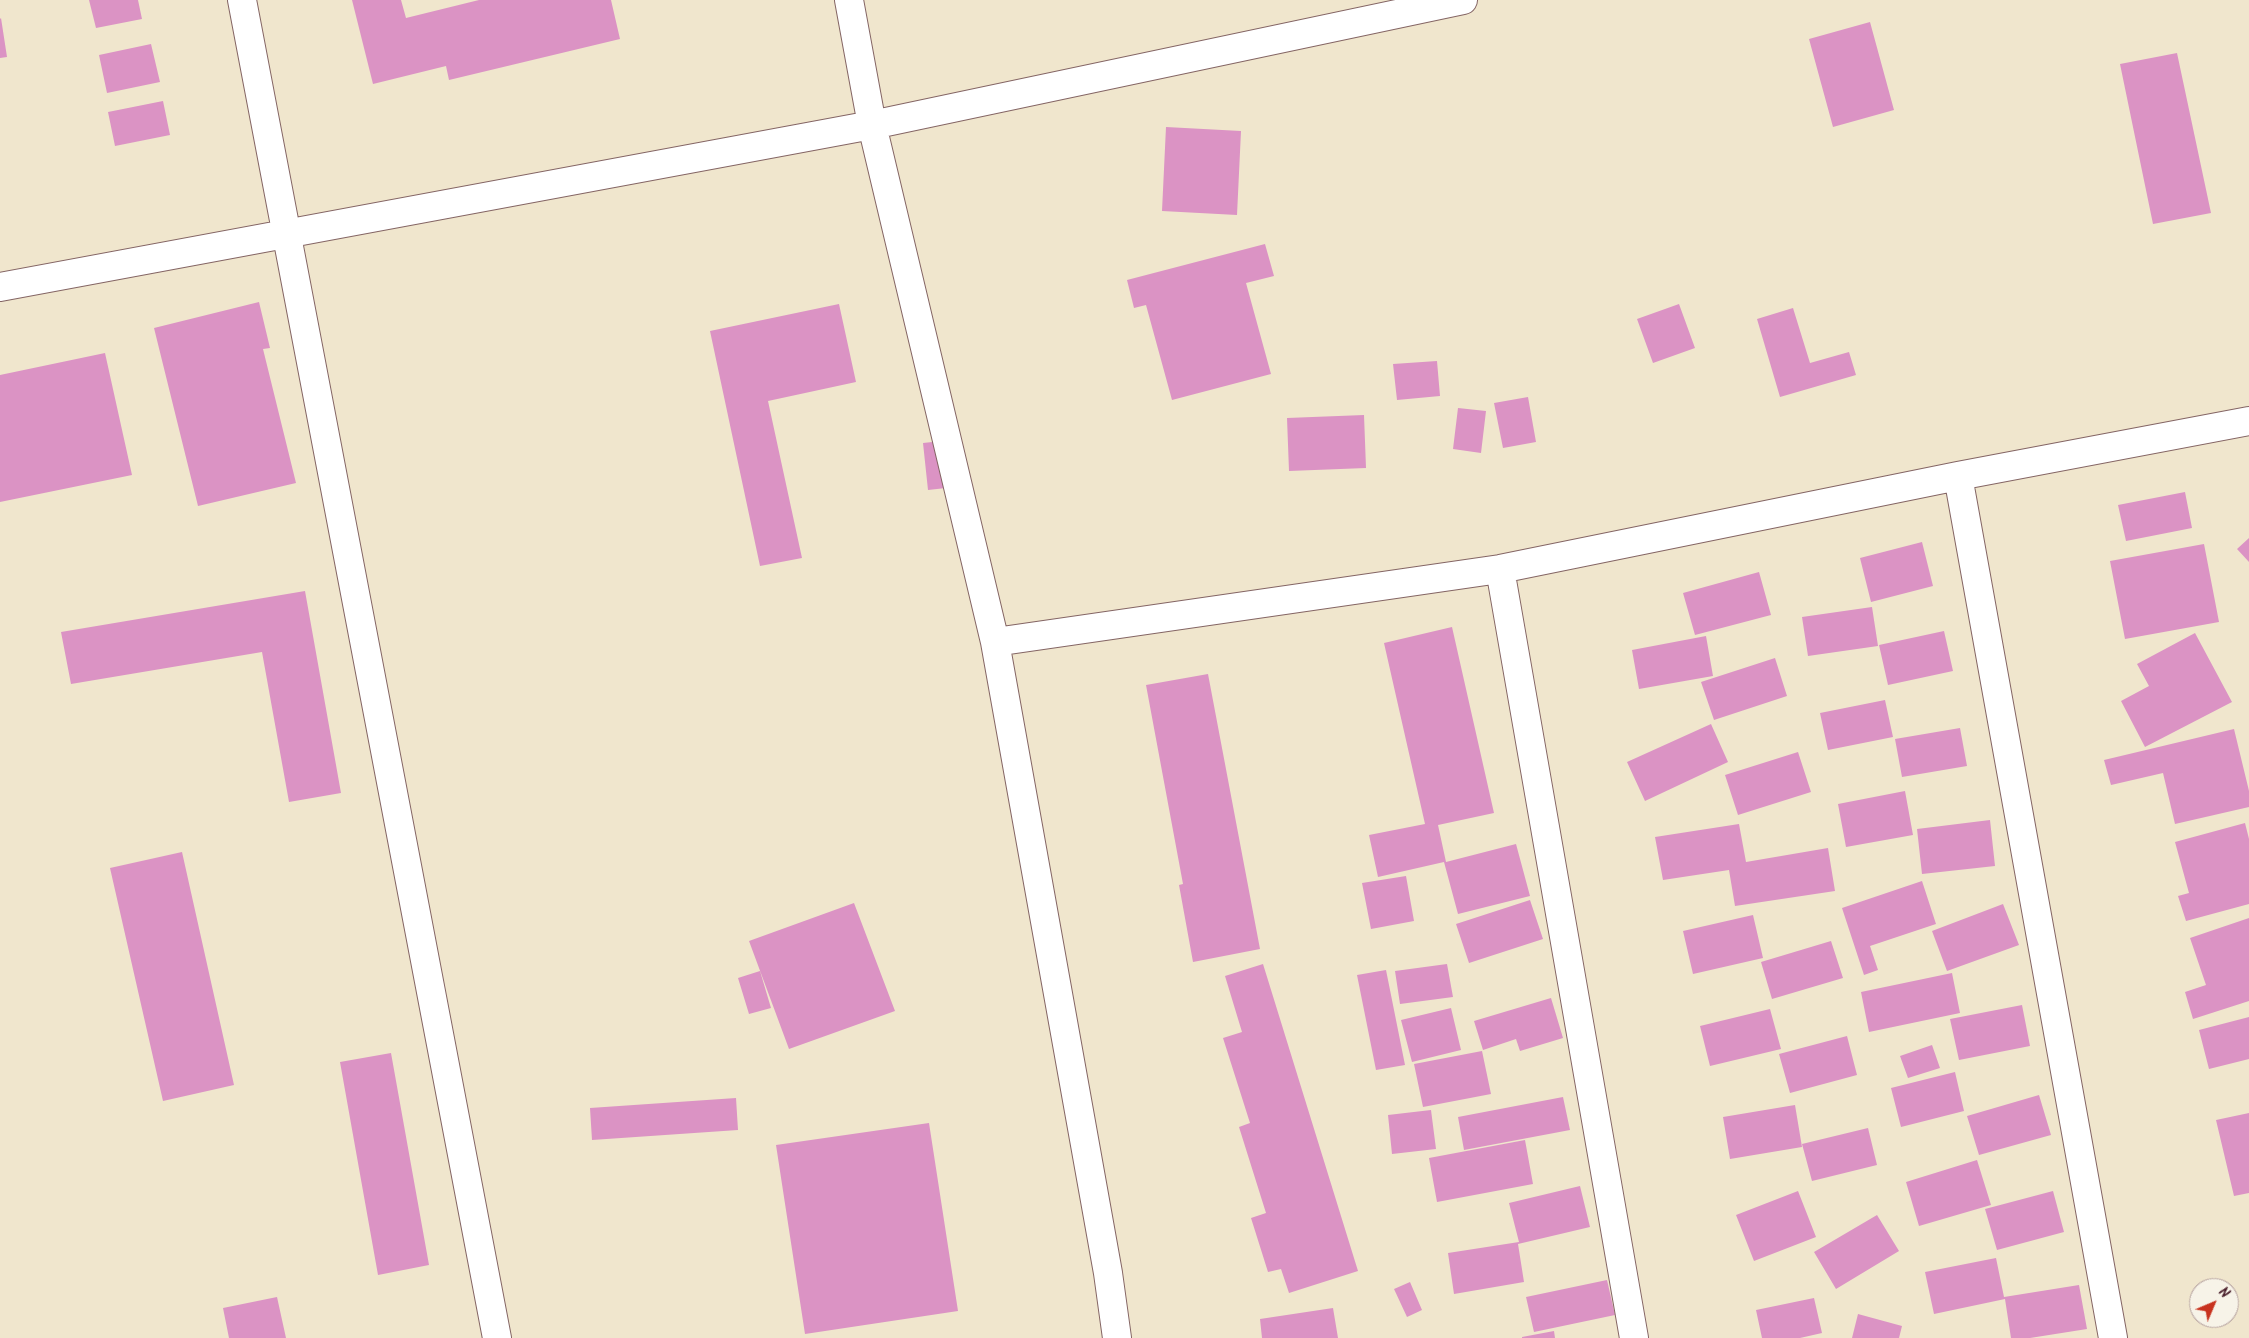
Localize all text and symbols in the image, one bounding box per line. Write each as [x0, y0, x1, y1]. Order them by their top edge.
north arrow [2189, 1278, 2239, 1328]
text: N [2213, 1282, 2235, 1304]

